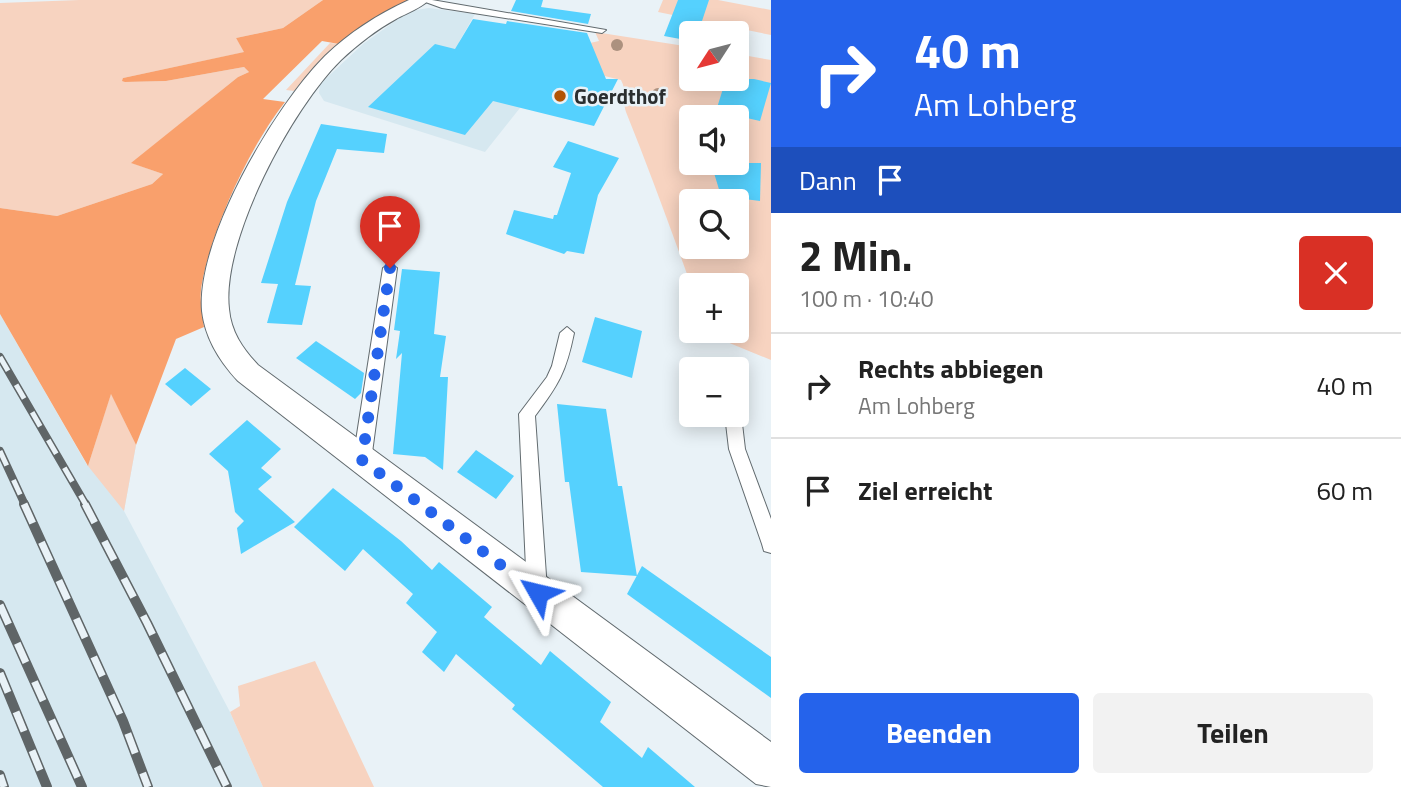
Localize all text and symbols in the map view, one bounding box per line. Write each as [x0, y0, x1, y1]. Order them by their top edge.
text: 40 m [914, 12, 1021, 87]
north arrow [679, 21, 749, 91]
map controls [679, 21, 749, 427]
icon: right [799, 28, 890, 119]
place label: Goerdthof [574, 80, 666, 112]
text: Am Lohberg [914, 80, 1076, 128]
marker: Goerdthof [552, 88, 568, 104]
button: sound [679, 105, 749, 175]
text: Dann [799, 161, 857, 200]
icon: arrive [871, 161, 909, 199]
button: search [679, 189, 749, 259]
pin [360, 196, 420, 268]
icon: arrive [371, 207, 409, 245]
text: 2 Min. [799, 223, 913, 287]
button: close [1299, 236, 1373, 310]
button: + [679, 273, 749, 343]
text: 100 m · 10:40 [799, 281, 934, 316]
text: Rechts abbiegen [858, 349, 1044, 388]
button: − [679, 357, 749, 427]
text: 40 m [1316, 366, 1373, 405]
icon: right [799, 367, 837, 405]
text: Am Lohberg [858, 388, 975, 423]
text: Ziel erreicht [858, 471, 993, 510]
text: 60 m [1316, 471, 1373, 510]
icon: arrive [799, 472, 837, 510]
position arrow [501, 556, 575, 630]
button: Beenden [799, 693, 1079, 773]
button: Teilen [1093, 693, 1373, 773]

